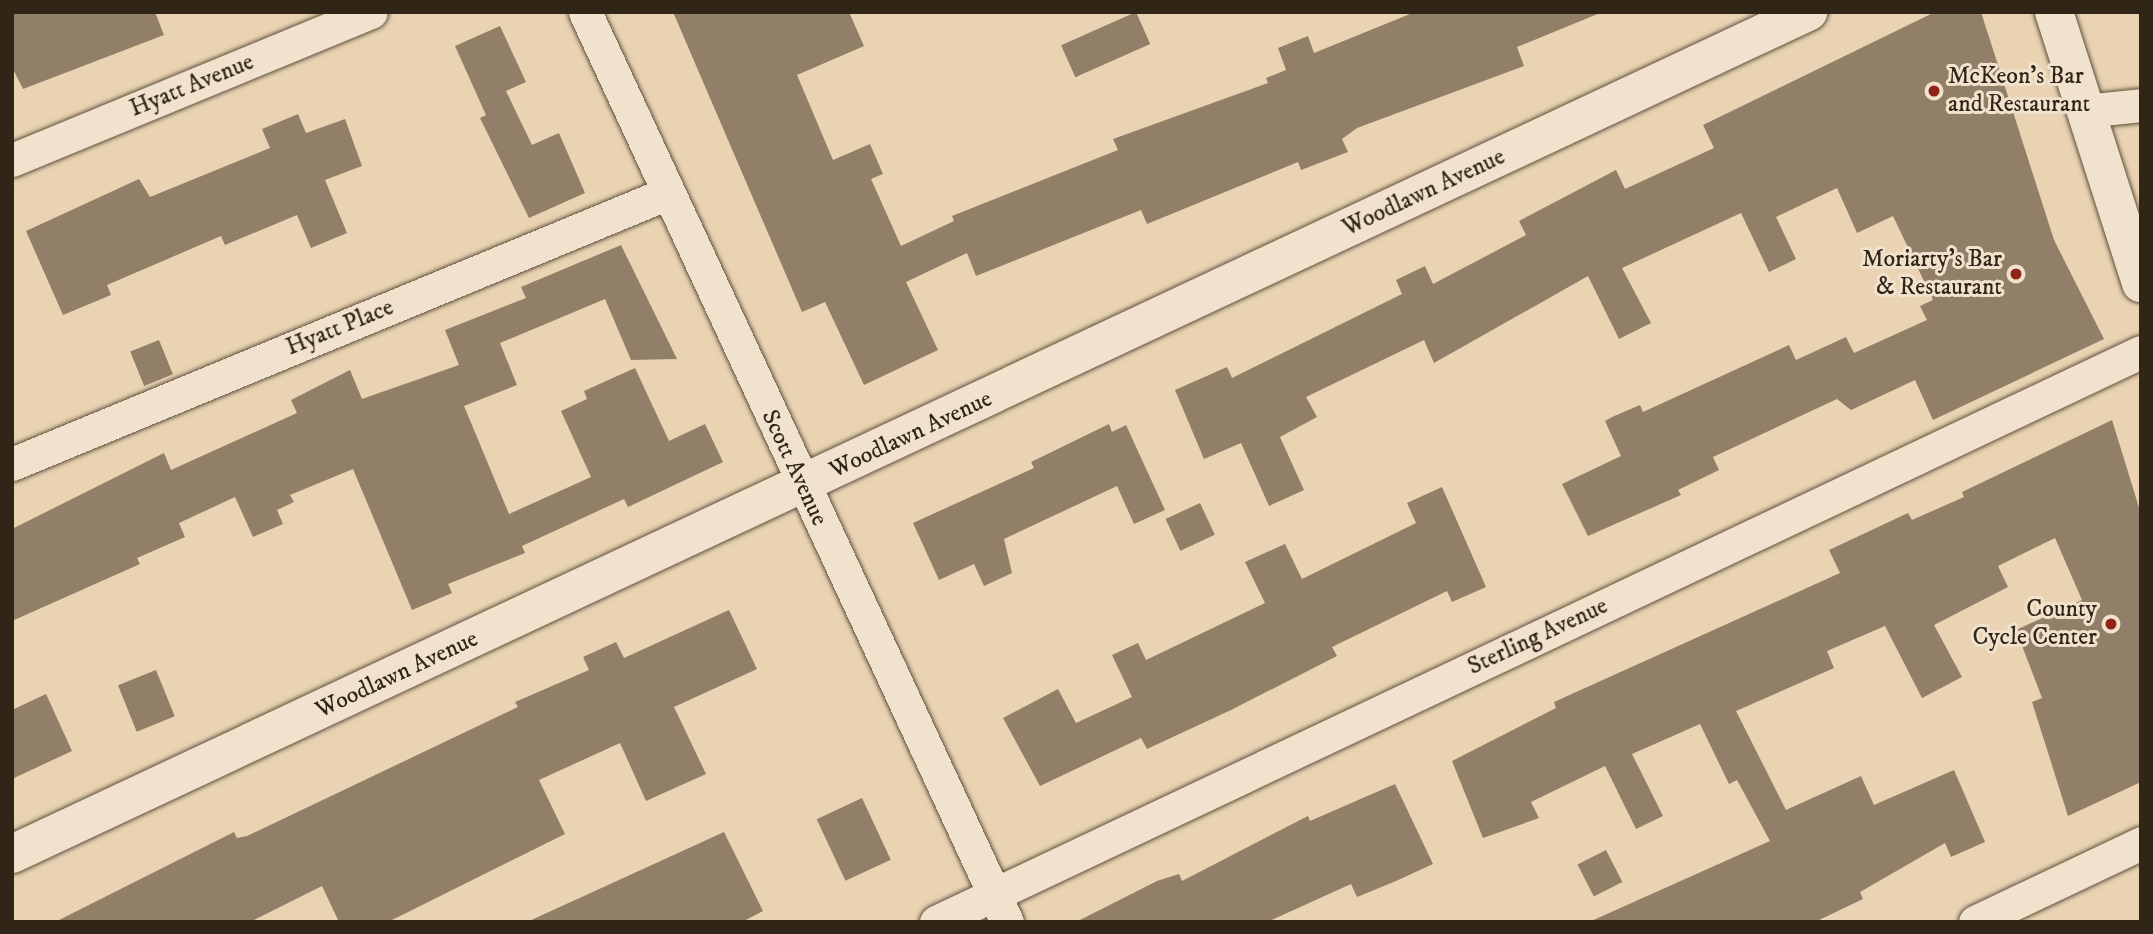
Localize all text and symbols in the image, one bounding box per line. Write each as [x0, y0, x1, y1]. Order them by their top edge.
street label: Hyatt Avenue [126, 48, 258, 124]
place label: McKeon's Bar and Restaurant [1948, 63, 2090, 119]
marker: McKeon's Bar and Restaurant [1926, 83, 1942, 99]
street label: Woodlawn Avenue [1338, 143, 1510, 243]
place label: Moriarty's Bar & Restaurant [1862, 246, 2002, 302]
marker: Moriarty's Bar & Restaurant [2008, 266, 2024, 282]
street label: Hyatt Place [282, 293, 398, 363]
street label: Woodlawn Avenue [825, 385, 997, 485]
street label: Scott Avenue [755, 406, 833, 530]
street label: Sterling Avenue [1464, 592, 1612, 682]
place label: County Cycle Center [1973, 596, 2097, 652]
marker: County Cycle Center [2103, 616, 2119, 632]
street label: Woodlawn Avenue [311, 625, 483, 725]

